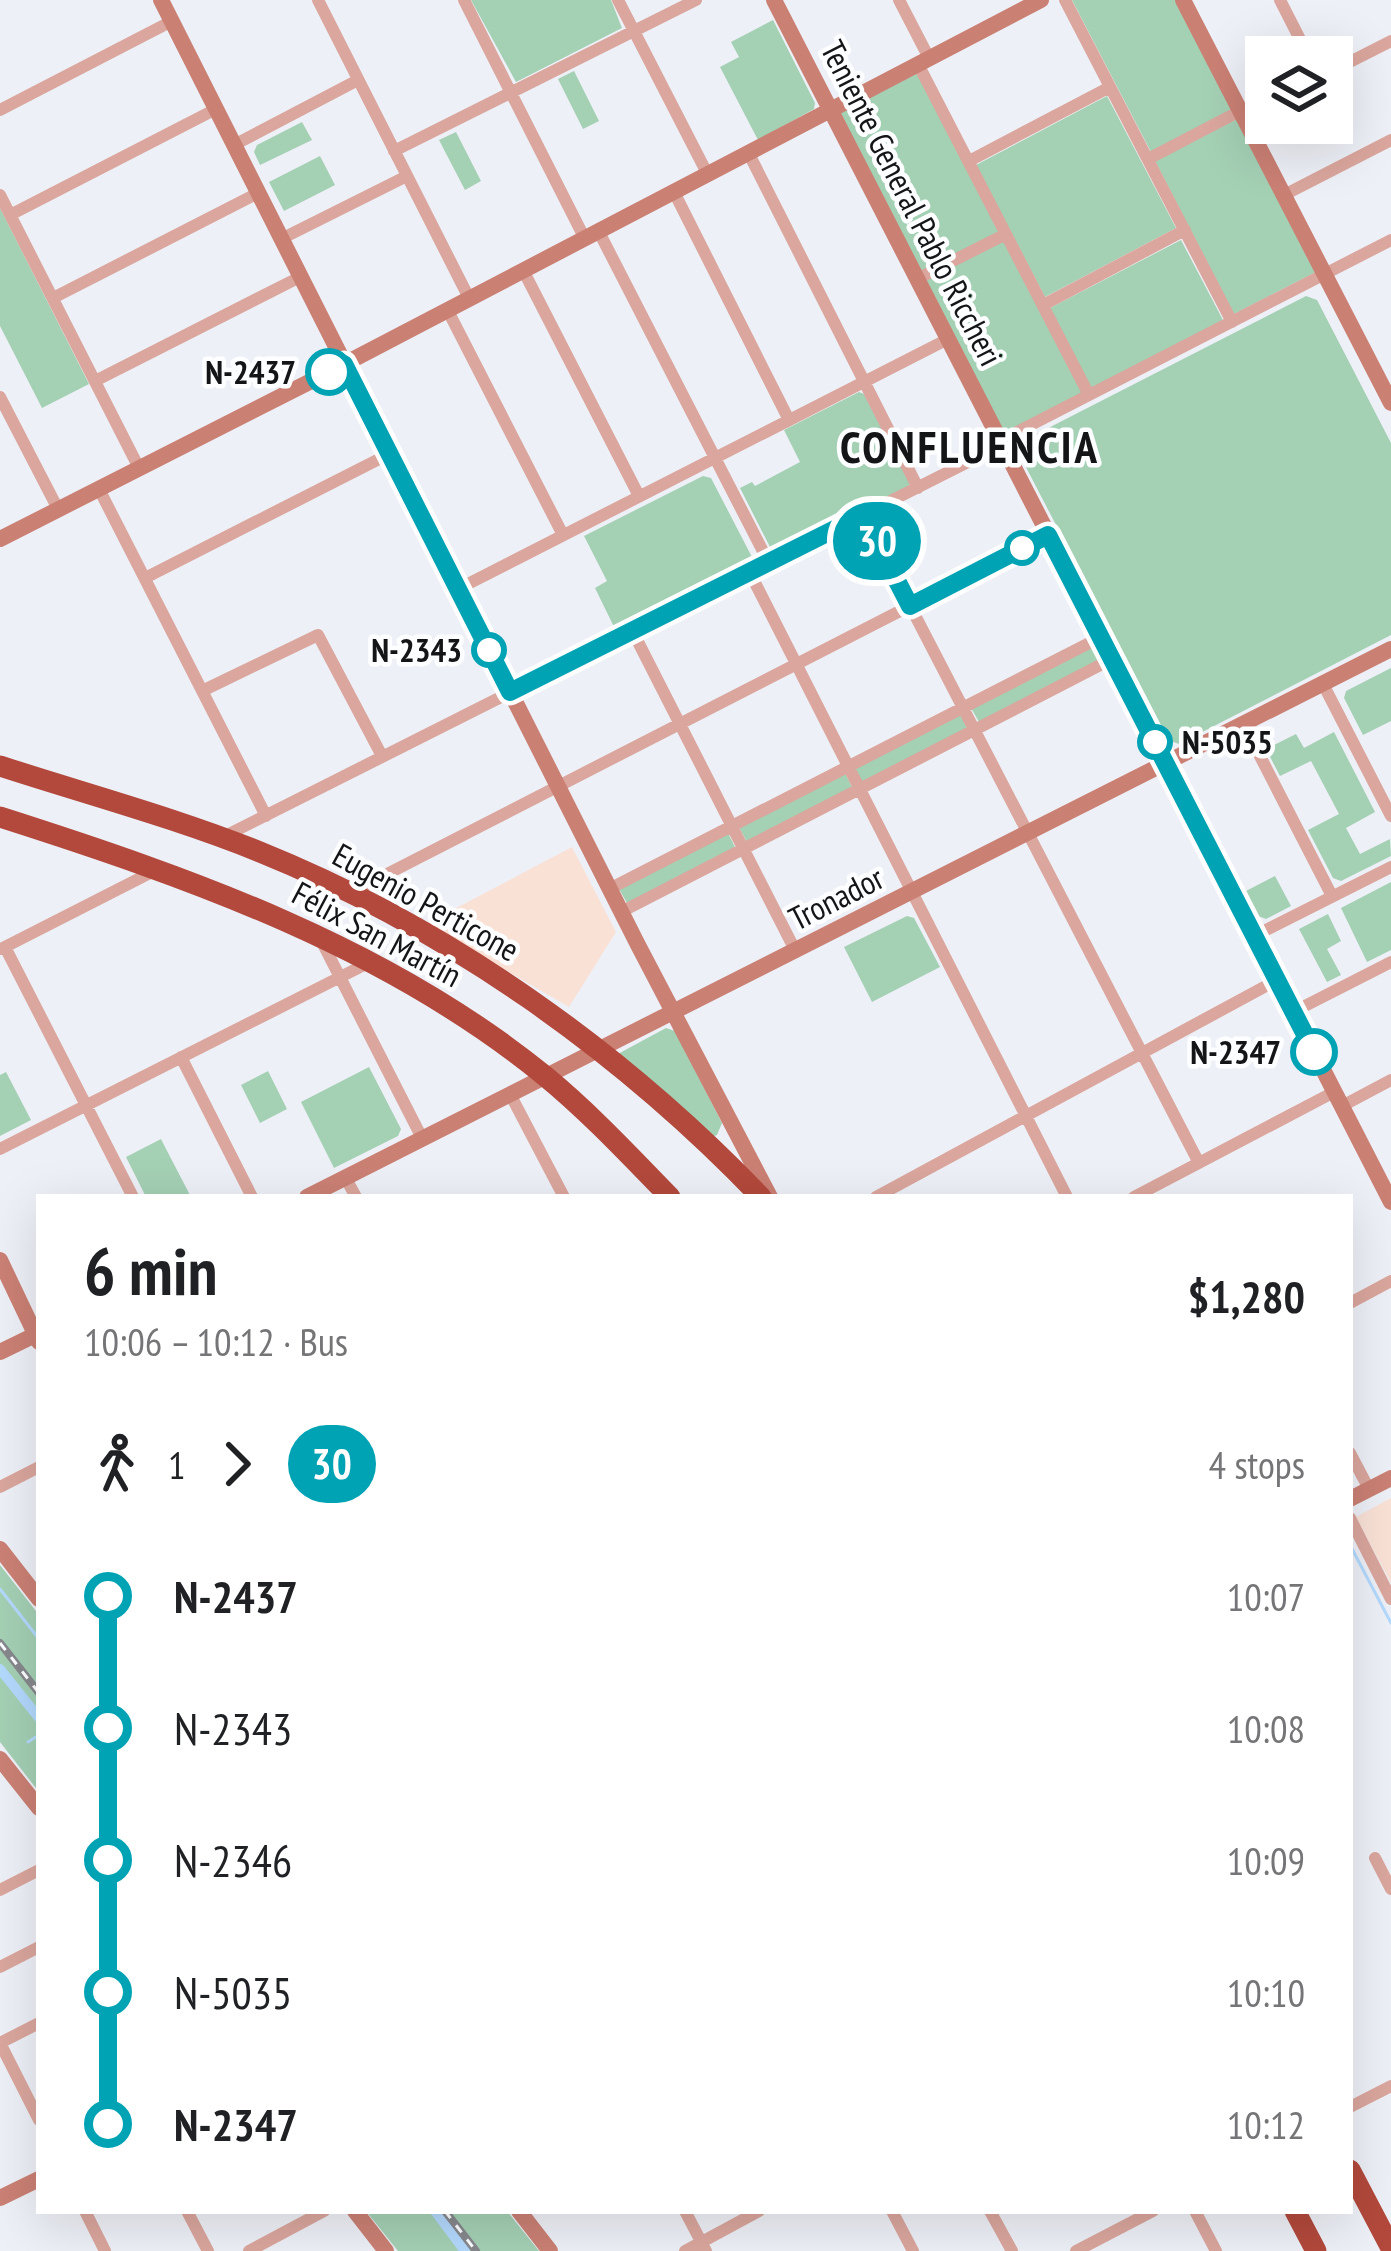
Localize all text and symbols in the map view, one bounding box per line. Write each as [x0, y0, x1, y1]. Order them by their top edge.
street label: Teniente General Pablo Riccheri [812, 33, 1013, 373]
map controls [1245, 36, 1353, 144]
button: layers [1245, 36, 1353, 144]
place label: N-2437 [205, 350, 296, 393]
marker: N-2437 [307, 350, 351, 394]
district label: CONFLUENCIA [840, 417, 1100, 475]
line badge: 30 [823, 502, 931, 580]
text: 30 [857, 513, 897, 568]
unlabelled marker [1006, 532, 1038, 564]
place label: N-2343 [371, 628, 462, 671]
marker: N-2343 [473, 634, 505, 666]
place label: N-5035 [1182, 720, 1273, 763]
marker: N-5035 [1139, 726, 1171, 758]
street label: Eugenio Perticone [326, 833, 527, 970]
street label: Tronador [781, 856, 890, 940]
street label: Félix San Martín [285, 871, 469, 996]
place label: N-2347 [1190, 1030, 1281, 1073]
marker: N-2347 [1292, 1030, 1336, 1074]
text: 6 min [84, 1228, 217, 1313]
text: $1,280 [1188, 1267, 1305, 1325]
text: 10:06 – 10:12 · Bus [84, 1316, 348, 1367]
icon: walk [84, 1431, 150, 1497]
icon: forward [204, 1431, 270, 1497]
text: 30 [312, 1436, 352, 1491]
text: 1 [168, 1439, 186, 1490]
text: 4 stops [1209, 1439, 1305, 1490]
text: N-2437 [174, 1567, 298, 1625]
text: 10:07 [1227, 1571, 1305, 1622]
text: N-2343 [174, 1699, 292, 1757]
text: 10:08 [1227, 1703, 1305, 1754]
text: N-2346 [174, 1831, 292, 1889]
text: 10:09 [1227, 1835, 1305, 1886]
text: N-5035 [174, 1963, 292, 2021]
text: 10:10 [1227, 1967, 1305, 2018]
text: N-2347 [174, 2095, 298, 2153]
text: 10:12 [1227, 2099, 1305, 2150]

